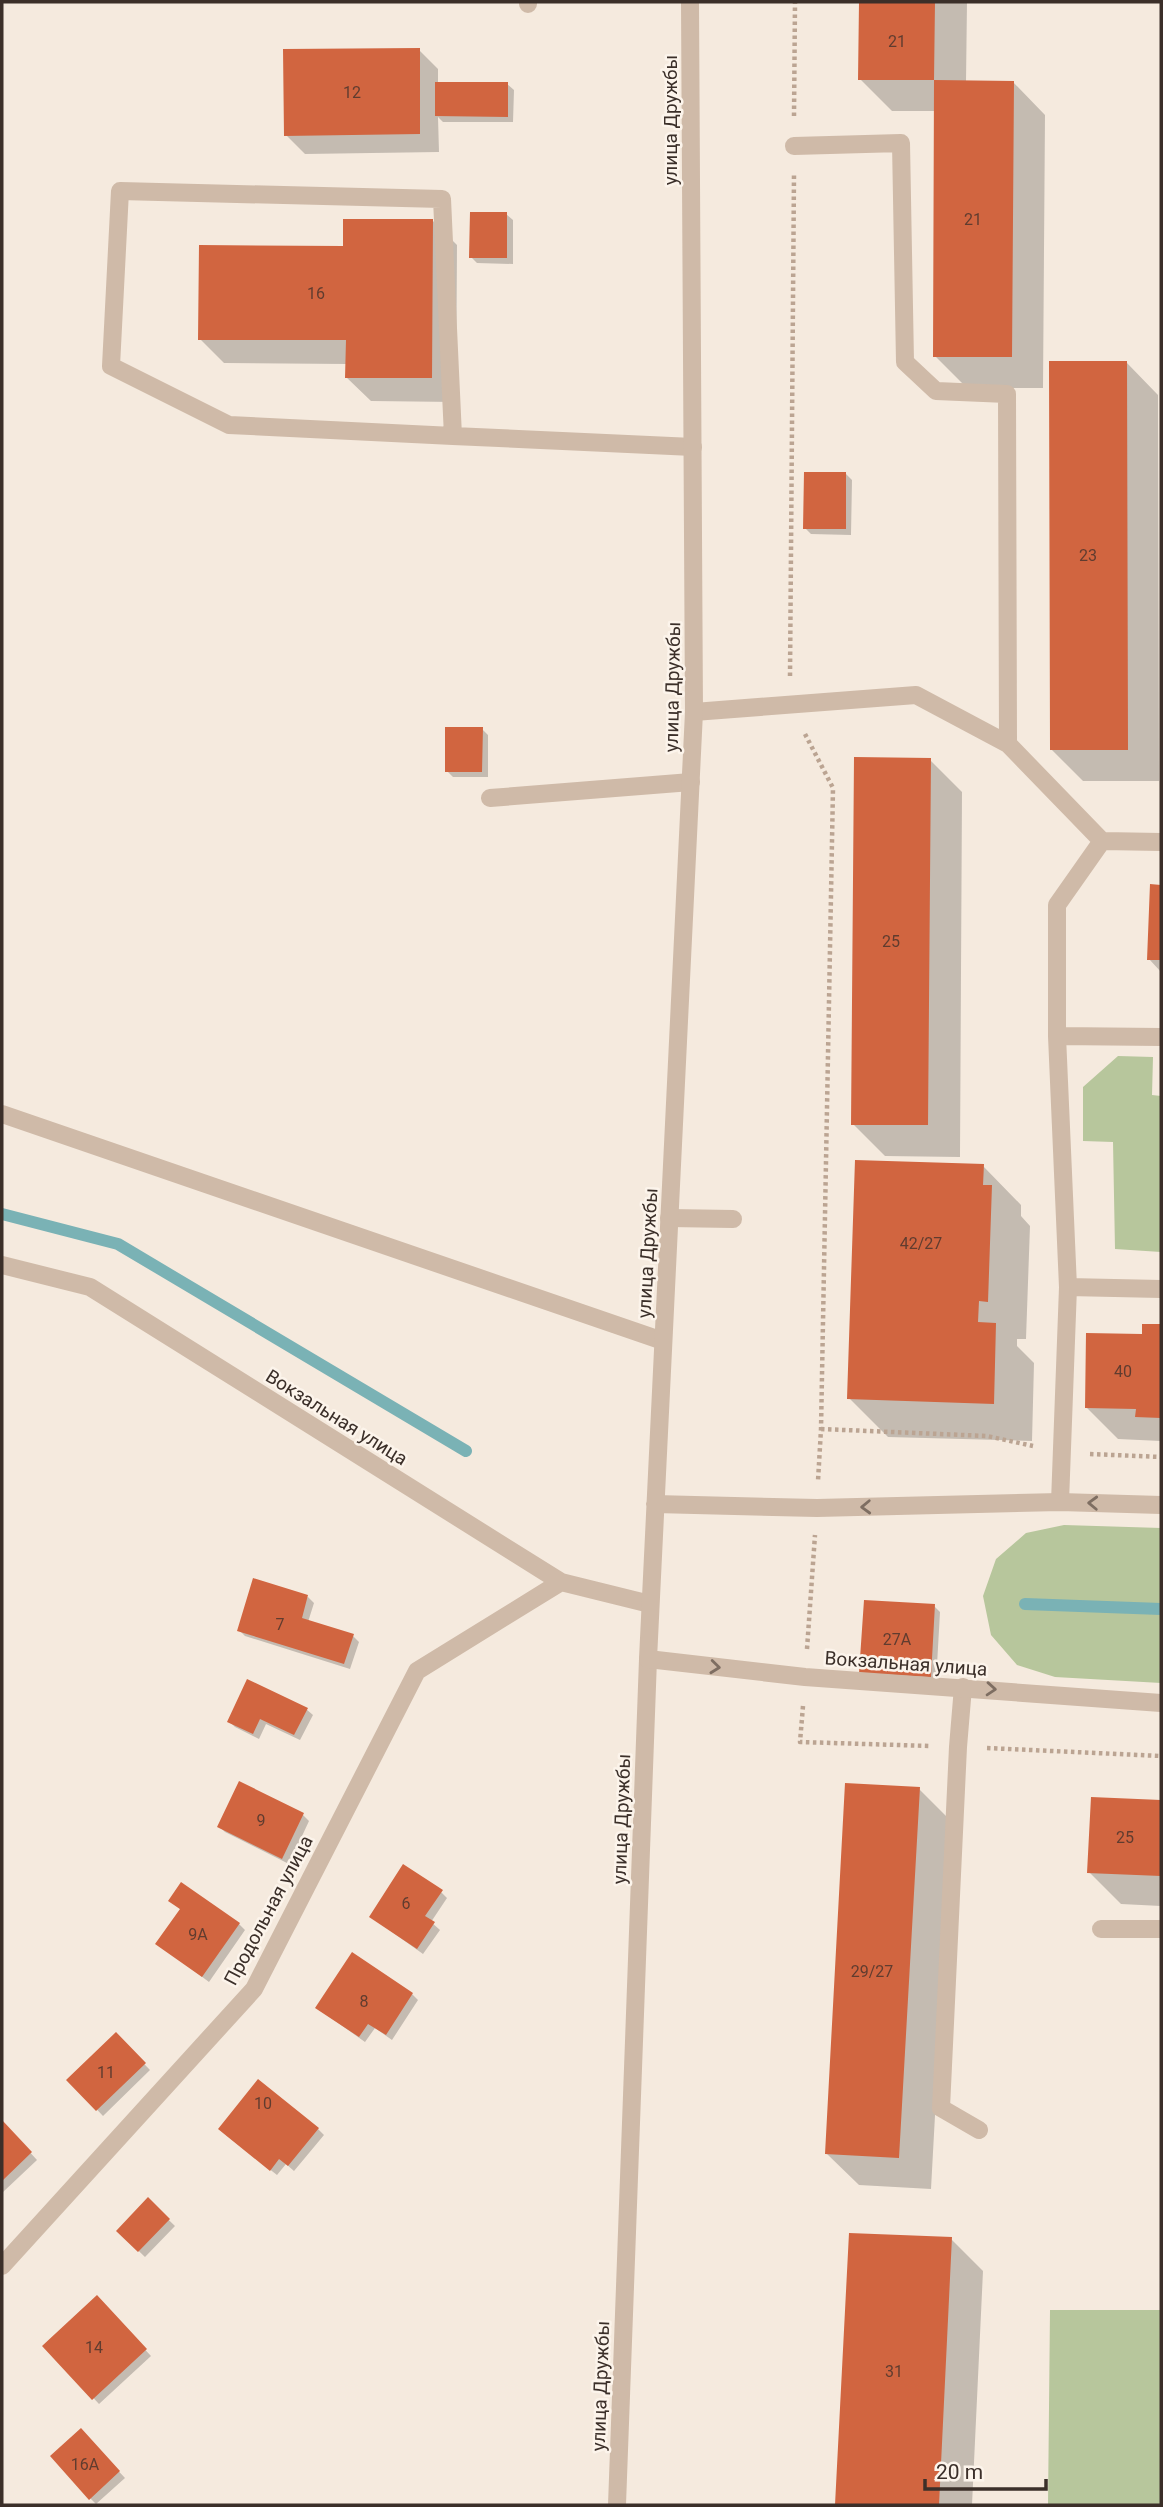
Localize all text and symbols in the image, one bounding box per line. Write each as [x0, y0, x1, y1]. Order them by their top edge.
house number: 21 [888, 32, 906, 51]
street label: улица Дружбы [659, 55, 682, 185]
house number: 12 [343, 83, 361, 102]
house number: 21 [964, 210, 982, 229]
house number: 16 [307, 284, 325, 303]
house number: 23 [1079, 546, 1097, 565]
street label: улица Дружбы [660, 622, 685, 752]
house number: 25 [882, 932, 900, 951]
street label: улица Дружбы [633, 1187, 662, 1319]
house number: 42/27 [900, 1234, 942, 1253]
house number: 40 [1114, 1362, 1132, 1381]
street label: Вокзальная улица [262, 1365, 412, 1470]
one-way arrow [1087, 1495, 1098, 1510]
one-way arrow [860, 1499, 870, 1515]
house number: 7 [276, 1615, 285, 1634]
house number: 27А [883, 1630, 912, 1649]
street label: Вокзальная улица [824, 1646, 988, 1681]
one-way arrow [709, 1659, 721, 1674]
one-way arrow [986, 1681, 997, 1696]
street label: улица Дружбы [608, 1753, 635, 1885]
house number: 9 [257, 1811, 266, 1830]
house number: 25 [1116, 1828, 1134, 1847]
street label: Продольная улица [219, 1831, 318, 1989]
house number: 6 [402, 1894, 411, 1913]
house number: 9А [188, 1925, 208, 1944]
house number: 29/27 [851, 1962, 893, 1981]
house number: 8 [360, 1992, 369, 2011]
house number: 11 [97, 2063, 115, 2082]
house number: 10 [254, 2094, 272, 2113]
street label: улица Дружбы [587, 2320, 614, 2452]
house number: 14 [85, 2338, 103, 2357]
house number: 31 [885, 2362, 903, 2381]
scale bar [925, 2448, 1046, 2492]
house number: 16А [71, 2455, 100, 2474]
text: 20 m [936, 2460, 983, 2484]

